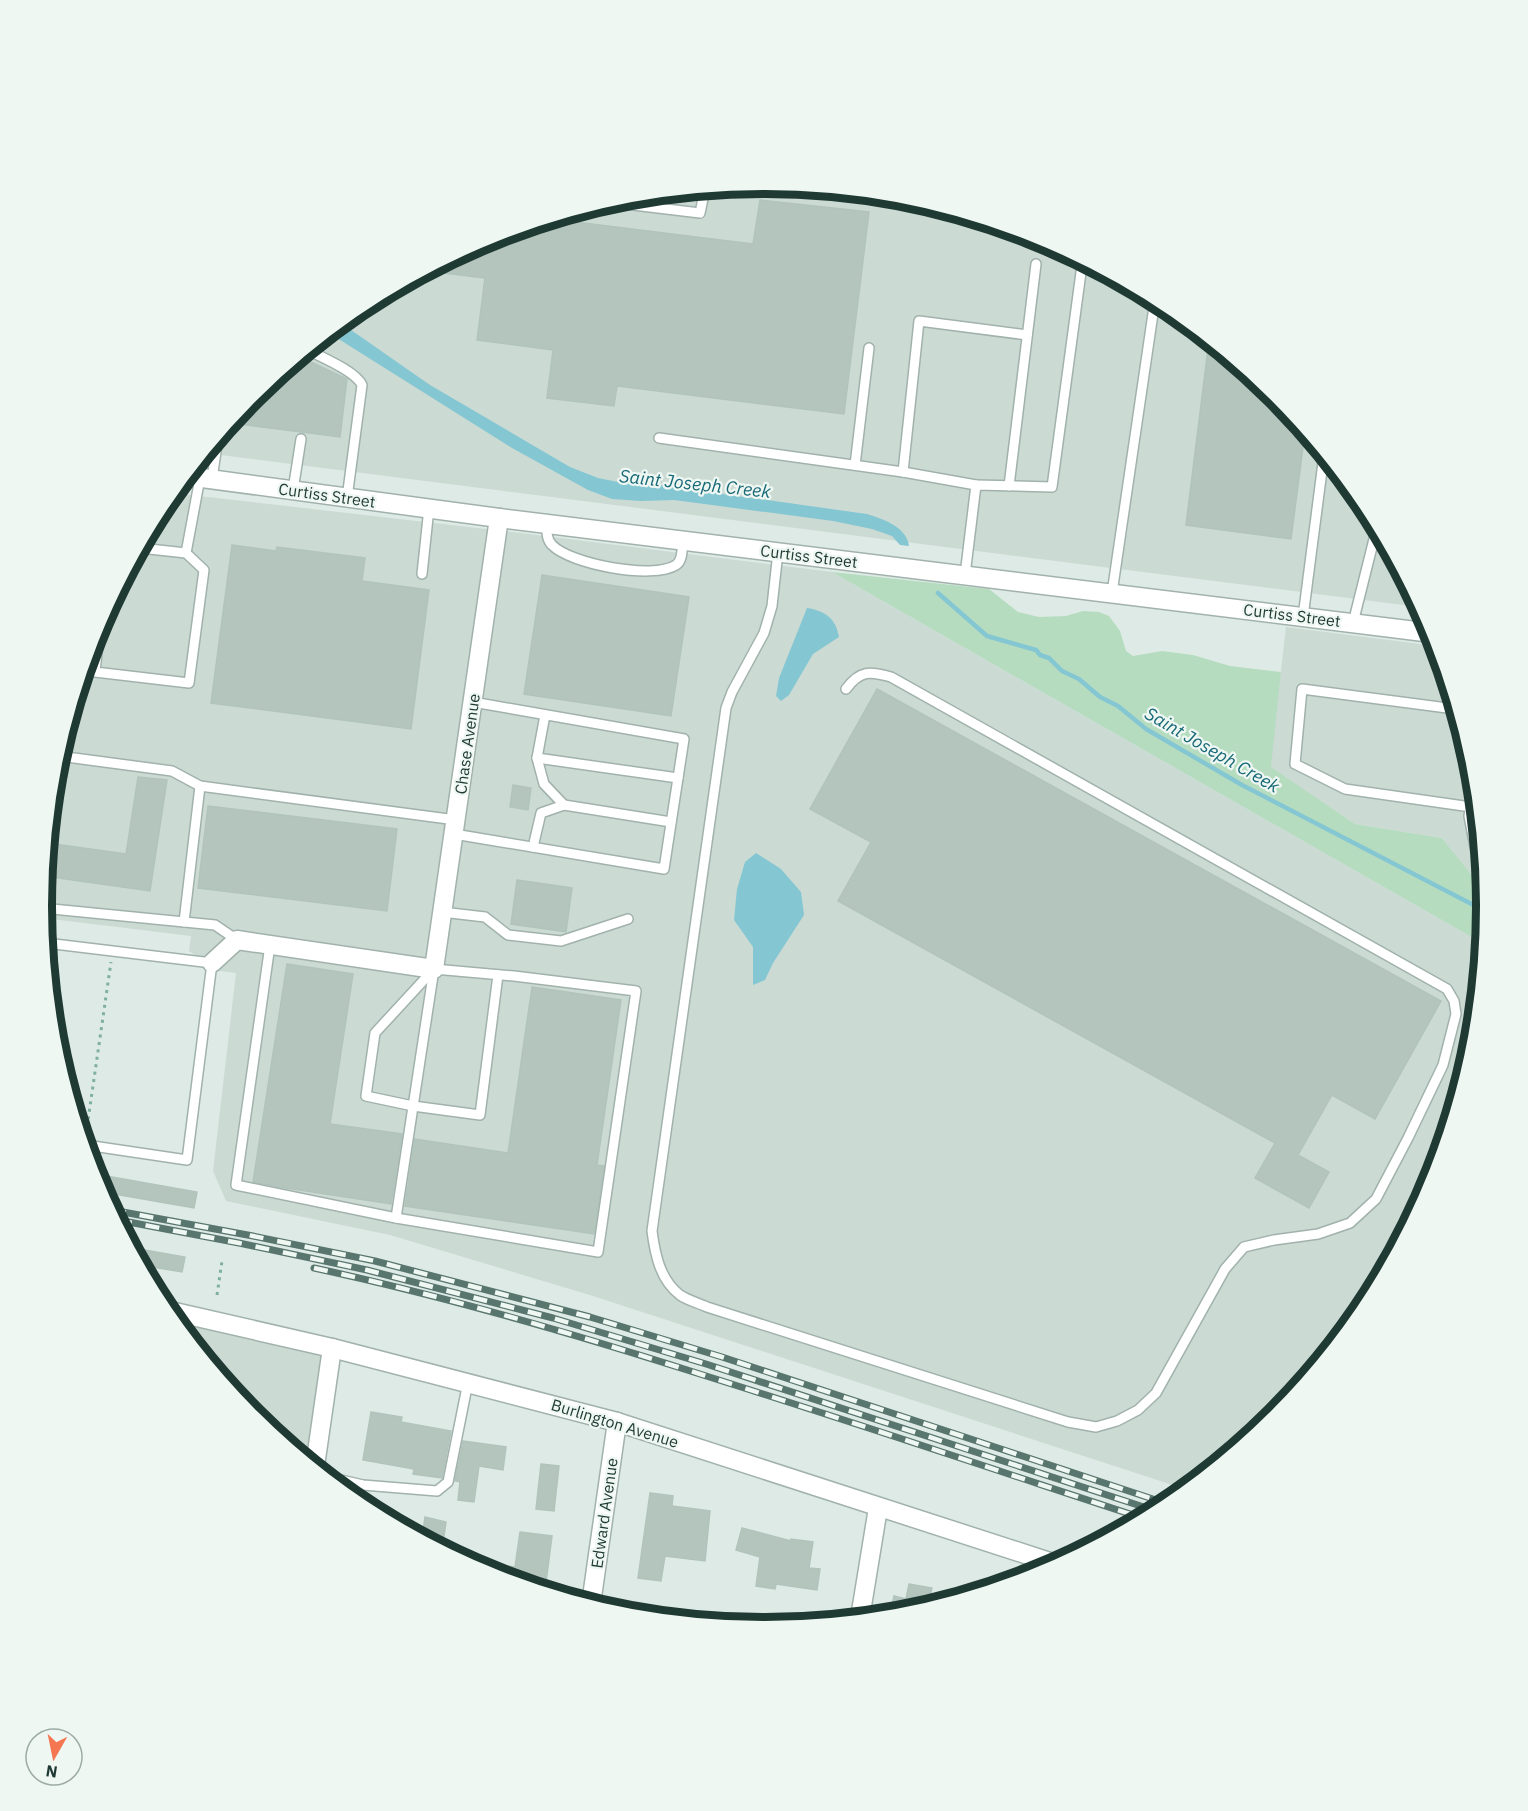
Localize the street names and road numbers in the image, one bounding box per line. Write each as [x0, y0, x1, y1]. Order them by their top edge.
street label: Curtiss Street [277, 478, 377, 512]
street label: Curtiss Street [759, 540, 859, 572]
street label: Curtiss Street [1242, 599, 1342, 631]
street label: Chase Avenue [450, 692, 484, 796]
street label: Burlington Avenue [549, 1394, 681, 1452]
street label: Edward Avenue [586, 1456, 622, 1570]

